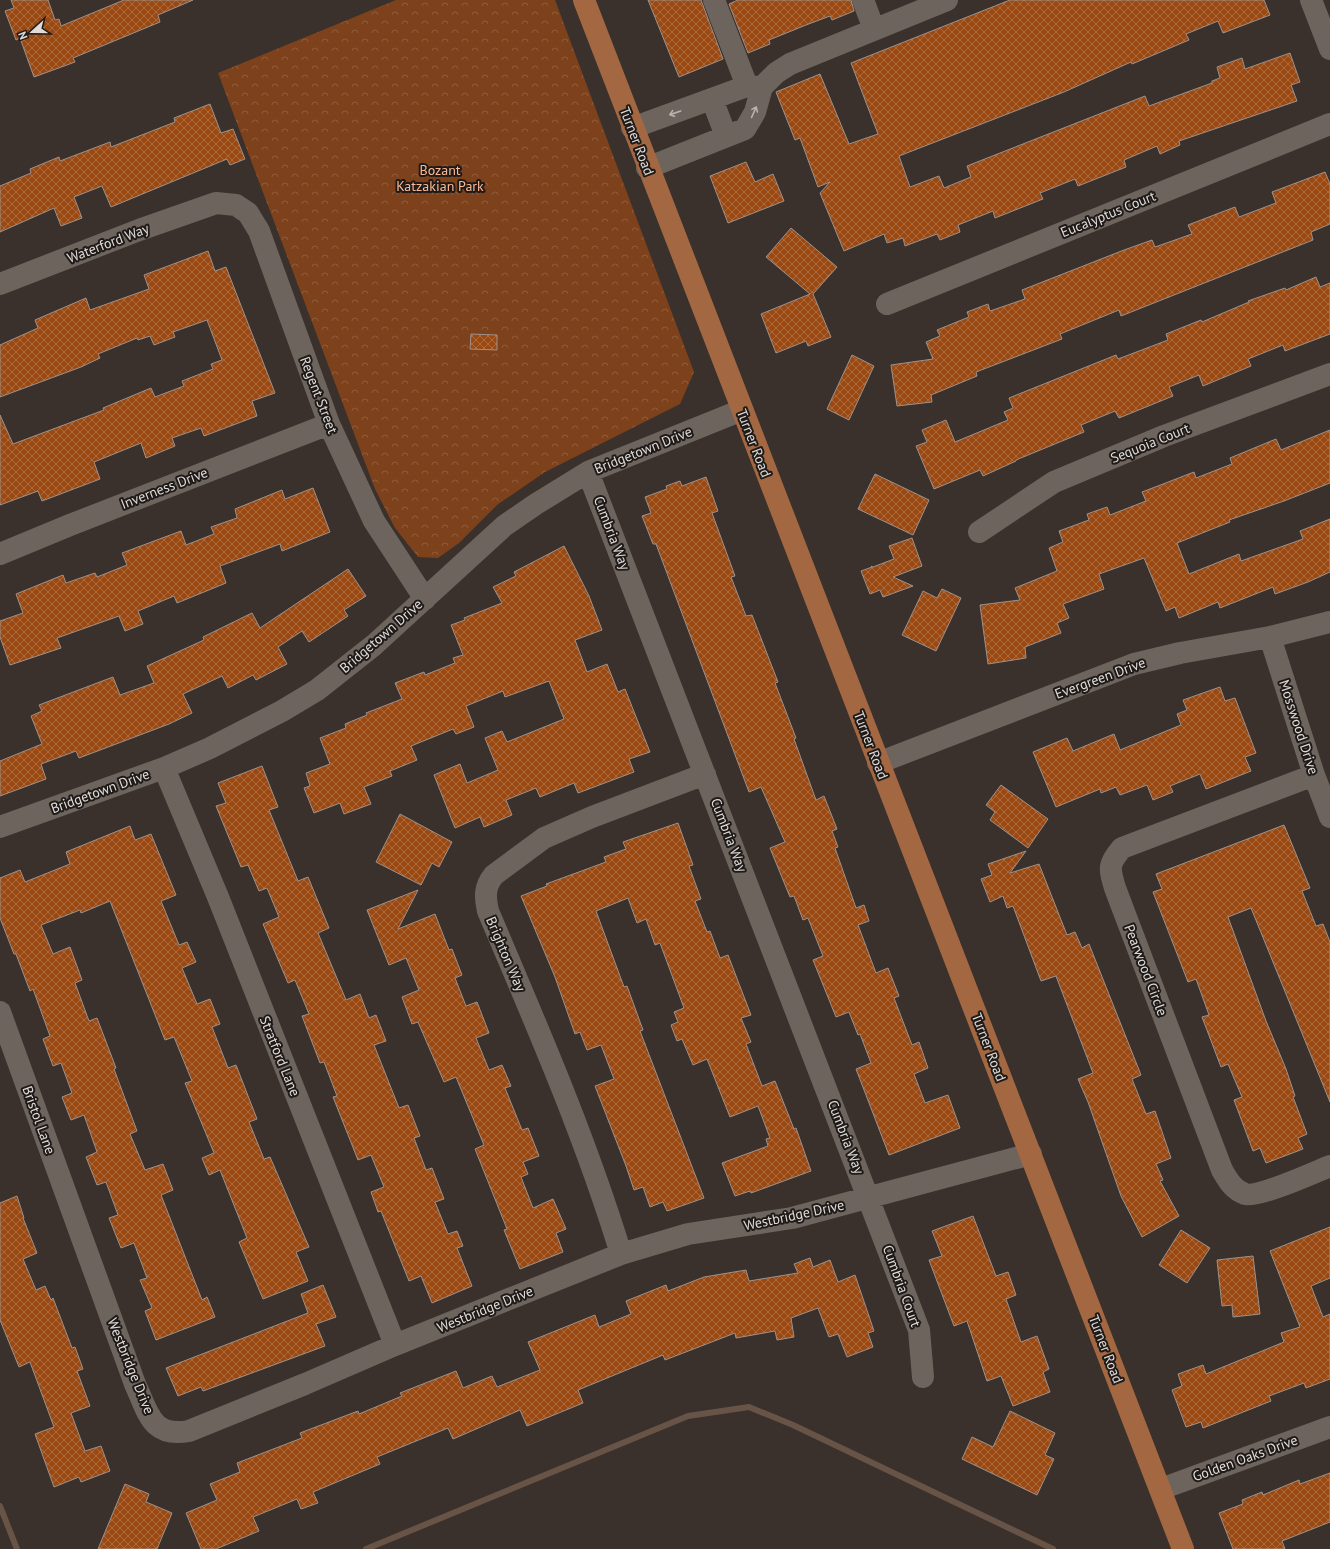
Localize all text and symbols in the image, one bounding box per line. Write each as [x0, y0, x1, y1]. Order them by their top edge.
north arrow [12, 12, 52, 52]
text: N [15, 30, 30, 41]
street label: Turner Road [616, 104, 658, 178]
one-way arrow [750, 107, 758, 119]
one-way arrow [670, 109, 682, 117]
park label: Bozant Katzakian Park [396, 161, 484, 195]
street label: Eucalyptus Court [1058, 187, 1158, 241]
street label: Waterford Way [64, 219, 152, 267]
street label: Regent Street [296, 354, 342, 436]
street label: Turner Road [733, 406, 775, 480]
street label: Sequoia Court [1108, 419, 1192, 467]
street label: Bridgetown Drive [591, 422, 695, 478]
street label: Inverness Drive [118, 463, 210, 513]
street label: Cumbria Way [590, 494, 634, 573]
street label: Bridgetown Drive [336, 595, 426, 677]
street label: Evergreen Drive [1052, 653, 1148, 703]
street label: Mosswood Drive [1275, 678, 1323, 776]
street label: Turner Road [850, 708, 892, 782]
street label: Bridgetown Drive [48, 765, 152, 817]
street label: Cumbria Way [707, 796, 751, 875]
street label: Brighton Way [482, 914, 530, 995]
street label: Pearwood Circle [1120, 922, 1172, 1018]
street label: Turner Road [968, 1010, 1010, 1084]
street label: Stratford Lane [256, 1013, 304, 1099]
street label: Bristol Lane [18, 1083, 60, 1157]
street label: Cumbria Way [824, 1098, 868, 1177]
street label: Westbridge Drive [742, 1196, 846, 1234]
street label: Cumbria Court [879, 1243, 925, 1330]
street label: Westbridge Drive [434, 1282, 536, 1336]
street label: Turner Road [1085, 1312, 1127, 1386]
street label: Westbridge Drive [104, 1315, 158, 1417]
street label: Golden Oaks Drive [1190, 1431, 1300, 1485]

